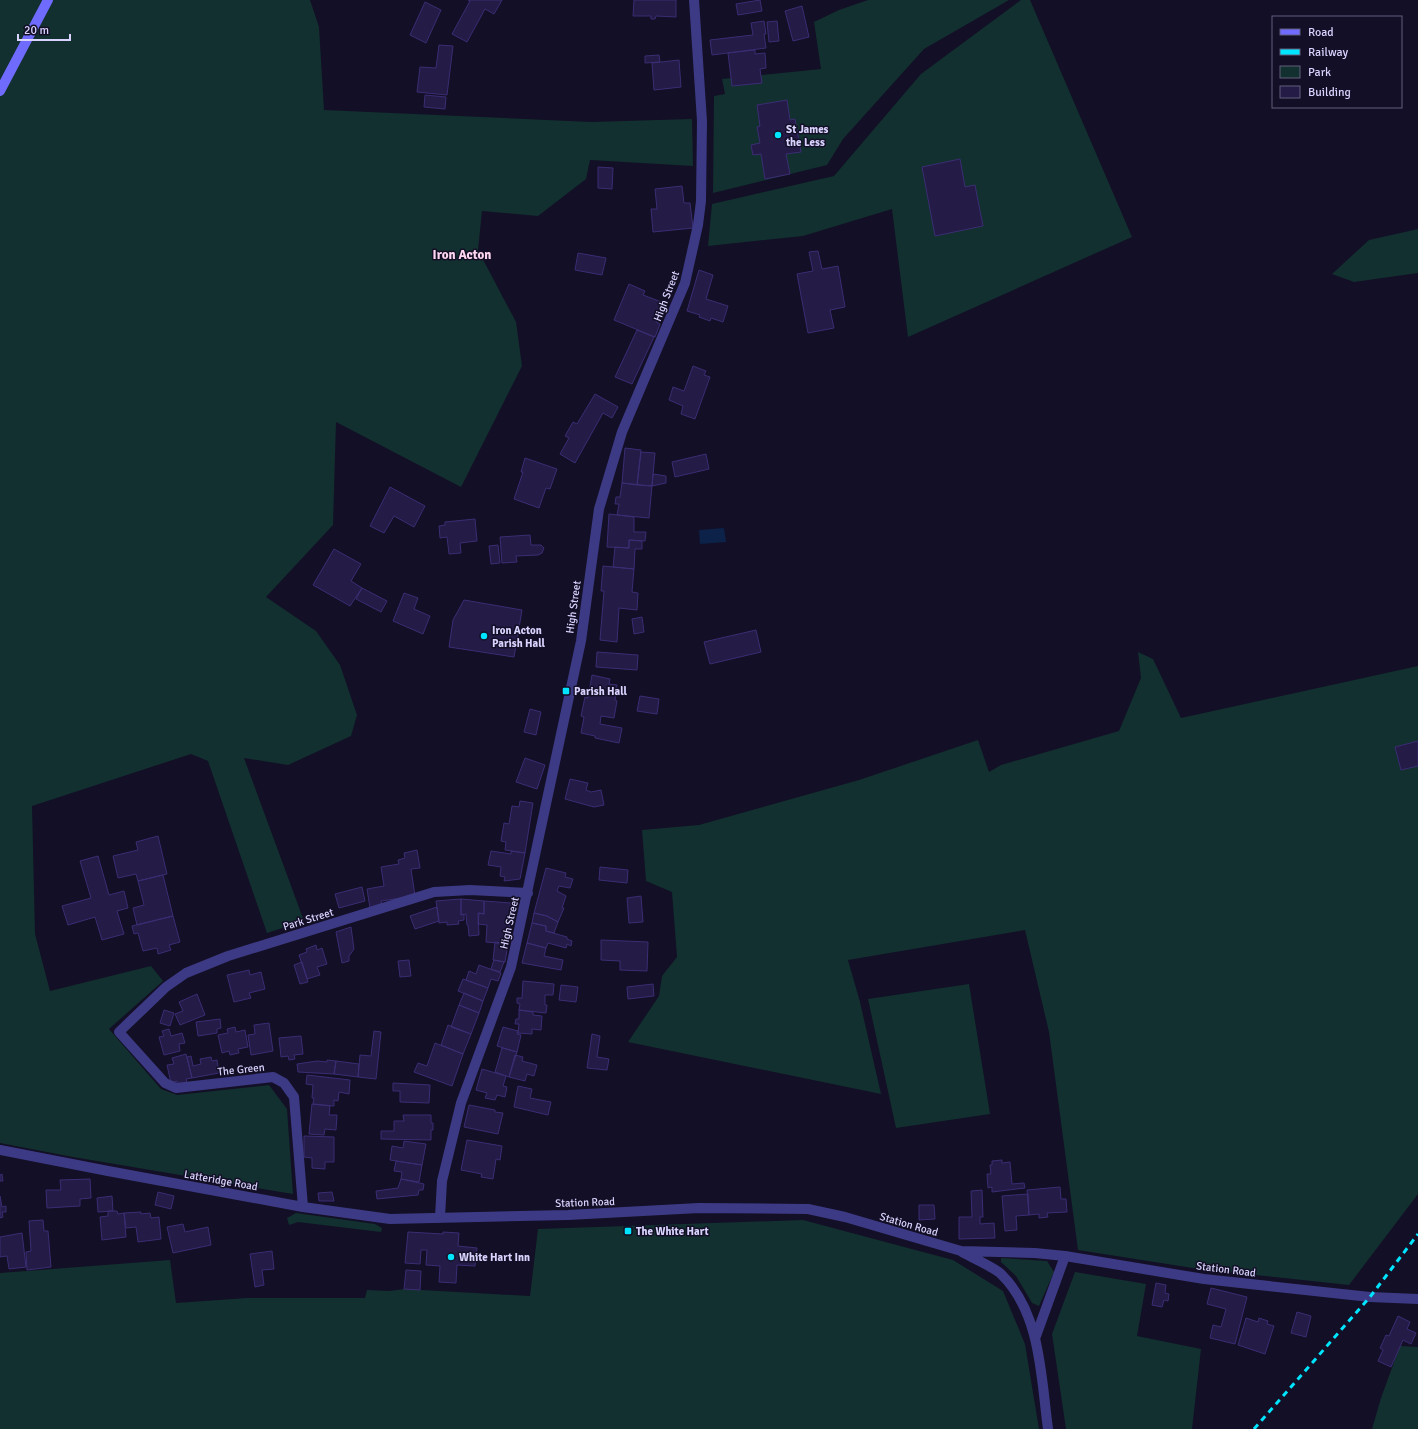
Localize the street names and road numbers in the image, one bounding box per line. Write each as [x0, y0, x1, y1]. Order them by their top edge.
street label: High Street [651, 269, 682, 323]
street label: High Street [563, 580, 584, 634]
street label: High Street [497, 896, 522, 951]
street label: Park Street [281, 906, 335, 933]
street label: The Green [217, 1061, 265, 1078]
street label: Latteridge Road [183, 1168, 259, 1193]
street label: Station Road [555, 1195, 615, 1210]
street label: Station Road [878, 1210, 940, 1239]
street label: Station Road [1195, 1259, 1257, 1280]

